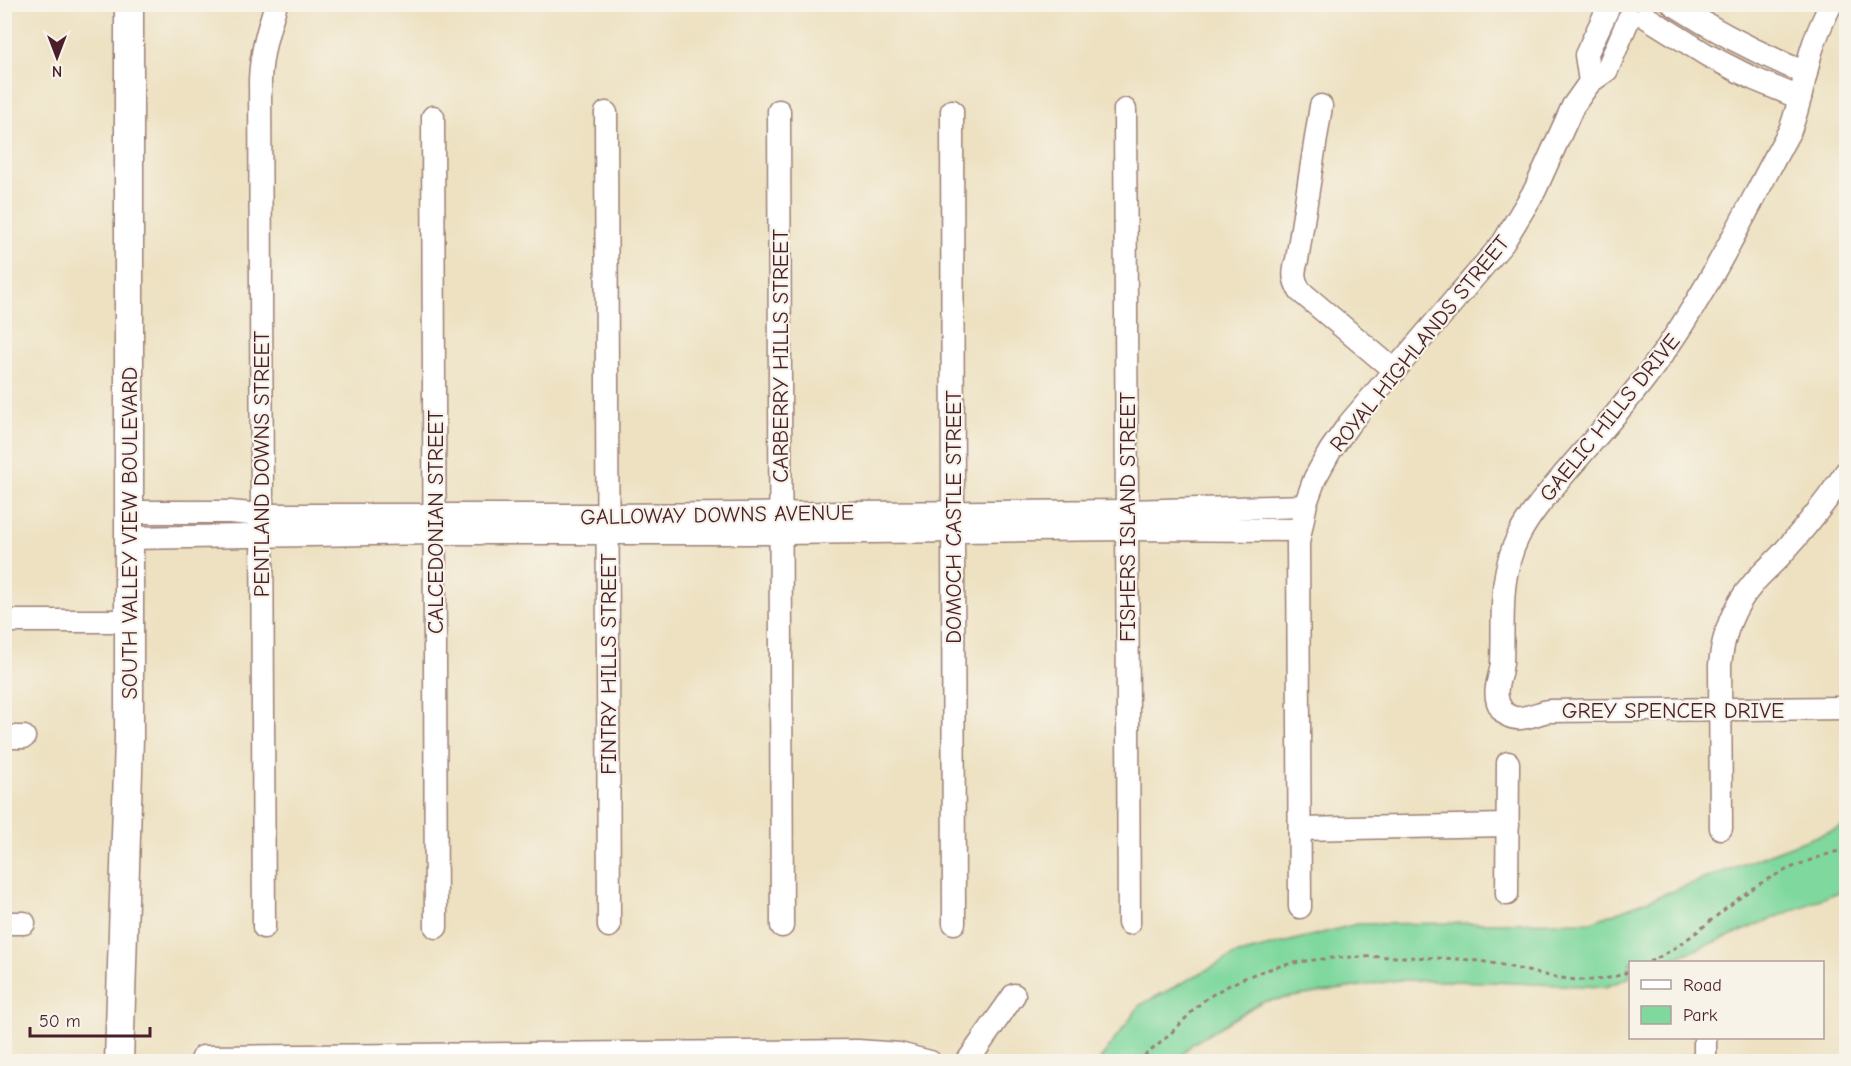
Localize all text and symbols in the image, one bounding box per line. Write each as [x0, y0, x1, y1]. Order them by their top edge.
north arrow [27, 27, 87, 87]
text: N [52, 62, 62, 80]
street label: CARBERRY HILLS STREET [768, 229, 794, 483]
street label: ROYAL HIGHLANDS STREET [1325, 230, 1515, 457]
street label: GAELIC HILLS DRIVE [1534, 329, 1685, 507]
street label: PENTLAND DOWNS STREET [249, 330, 275, 597]
street label: SOUTH VALLEY VIEW BOULEVARD [117, 367, 143, 699]
street label: DOMOCH CASTLE STREET [941, 390, 967, 644]
street label: FISHERS ISLAND STREET [1115, 391, 1141, 642]
street label: CALCEDONIAN STREET [423, 410, 449, 634]
street label: GALLOWAY DOWNS AVENUE [580, 500, 854, 530]
street label: FINTRY HILLS STREET [596, 553, 622, 775]
street label: GREY SPENCER DRIVE [1562, 698, 1784, 724]
legend [1629, 961, 1824, 1039]
text: Road [1683, 975, 1722, 996]
scale bar [30, 1000, 150, 1038]
text: Park [1683, 1005, 1718, 1026]
text: 50 m [39, 1011, 81, 1032]

